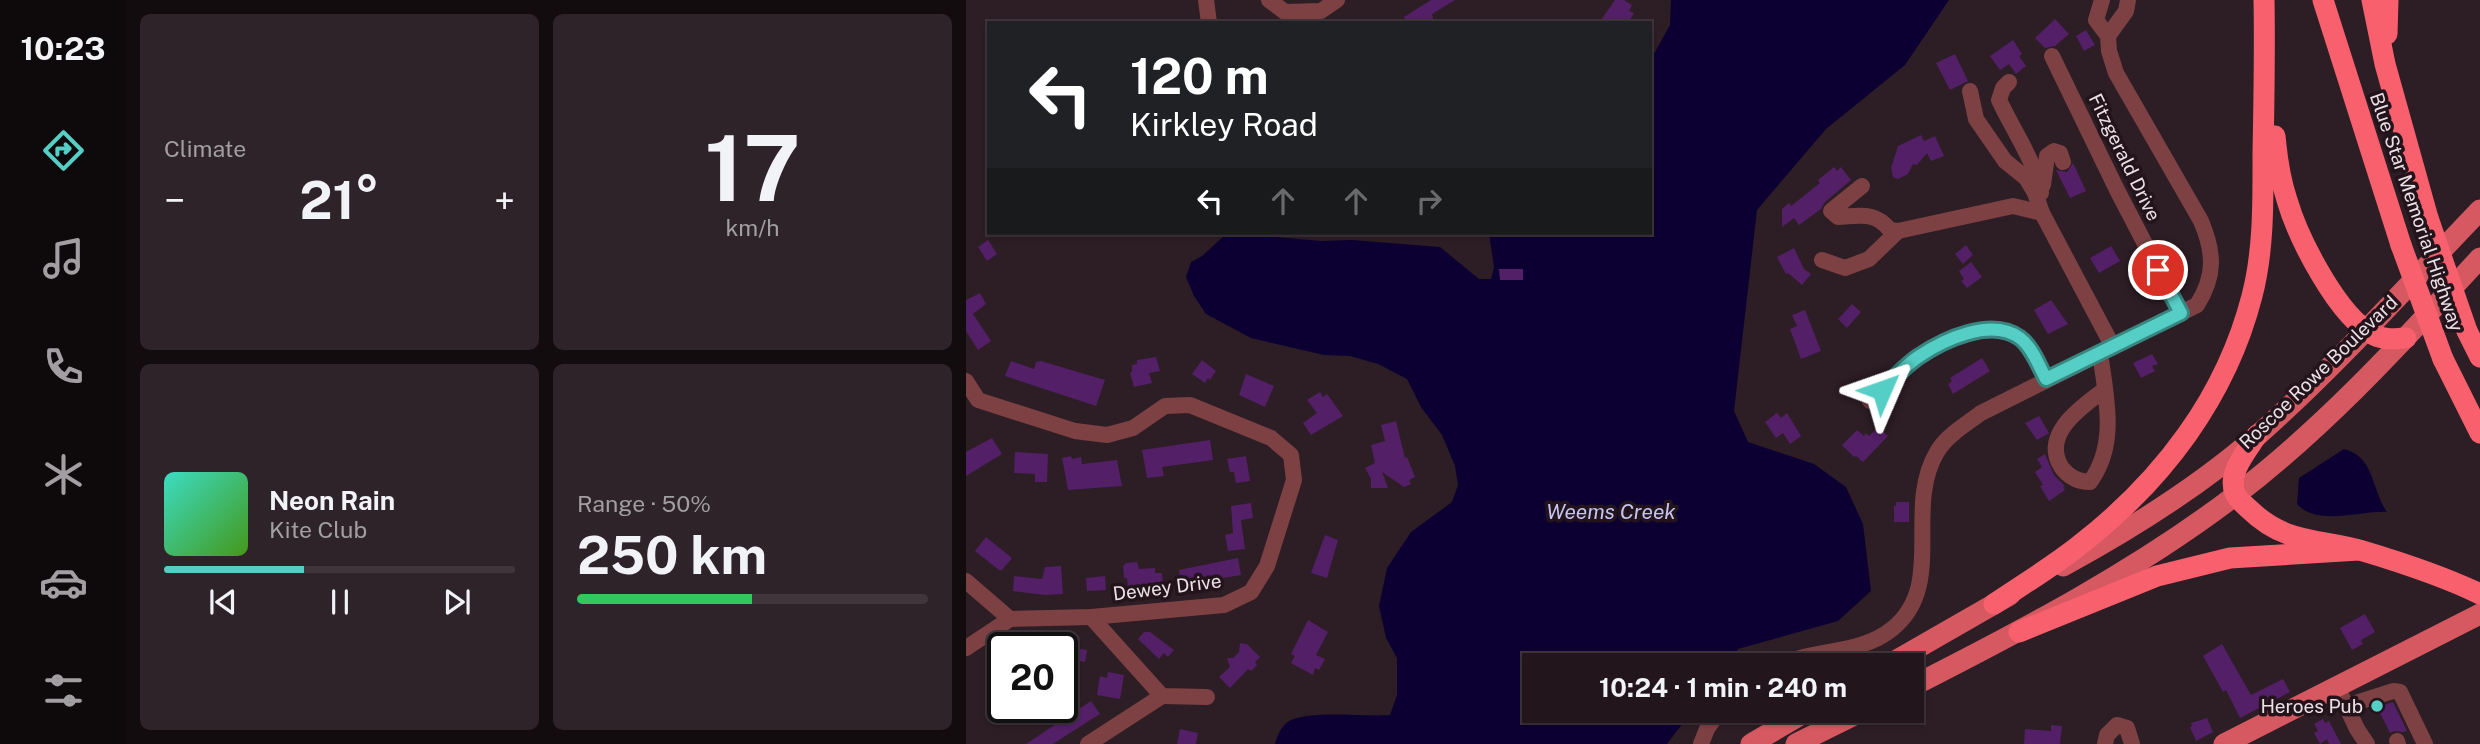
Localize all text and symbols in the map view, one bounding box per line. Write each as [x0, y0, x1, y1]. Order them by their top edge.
text: 10:23 [20, 30, 106, 67]
text: 120 m [1130, 47, 1269, 105]
icon: left [1015, 49, 1106, 140]
street label: Fitzgerald Drive [2085, 90, 2165, 224]
street label: Blue Star Memorial Highway [2366, 90, 2468, 334]
text: Kirkley Road [1130, 106, 1318, 143]
text: 17 [705, 115, 800, 221]
icon: directions [39, 126, 88, 175]
text: Climate [164, 135, 246, 162]
text: 21° [300, 170, 379, 231]
text: − [164, 178, 185, 223]
text: + [494, 178, 515, 223]
icon: left [1191, 182, 1229, 220]
icon: ahead [1264, 182, 1302, 220]
icon: ahead [1337, 182, 1375, 220]
icon: right [1410, 182, 1448, 220]
text: km/h [725, 214, 780, 241]
icon: music [39, 234, 88, 283]
pin [2128, 240, 2188, 300]
icon: arrive [2139, 251, 2177, 289]
street label: Roscoe Rowe Boulevard [2234, 291, 2402, 453]
icon: phone [39, 342, 88, 391]
position arrow [1845, 353, 1919, 427]
icon: climate [39, 450, 88, 499]
text: Neon Rain [269, 485, 395, 516]
text: Range · 50% [577, 490, 711, 517]
water label: Weems Creek [1546, 499, 1676, 524]
text: Kite Club [269, 516, 367, 543]
text: 250 km [577, 525, 767, 586]
icon: car [39, 558, 88, 607]
street label: Dewey Drive [1111, 569, 1223, 605]
icon: previous [204, 583, 242, 621]
icon: pause [321, 583, 359, 621]
icon: next [438, 583, 476, 621]
speed limit sign: 20 [987, 632, 1078, 723]
icon: filters [39, 666, 88, 715]
text: 10:24 · 1 min · 240 m [1599, 672, 1847, 703]
place label: Heroes Pub [2260, 695, 2363, 717]
marker: Heroes Pub [2369, 698, 2385, 714]

